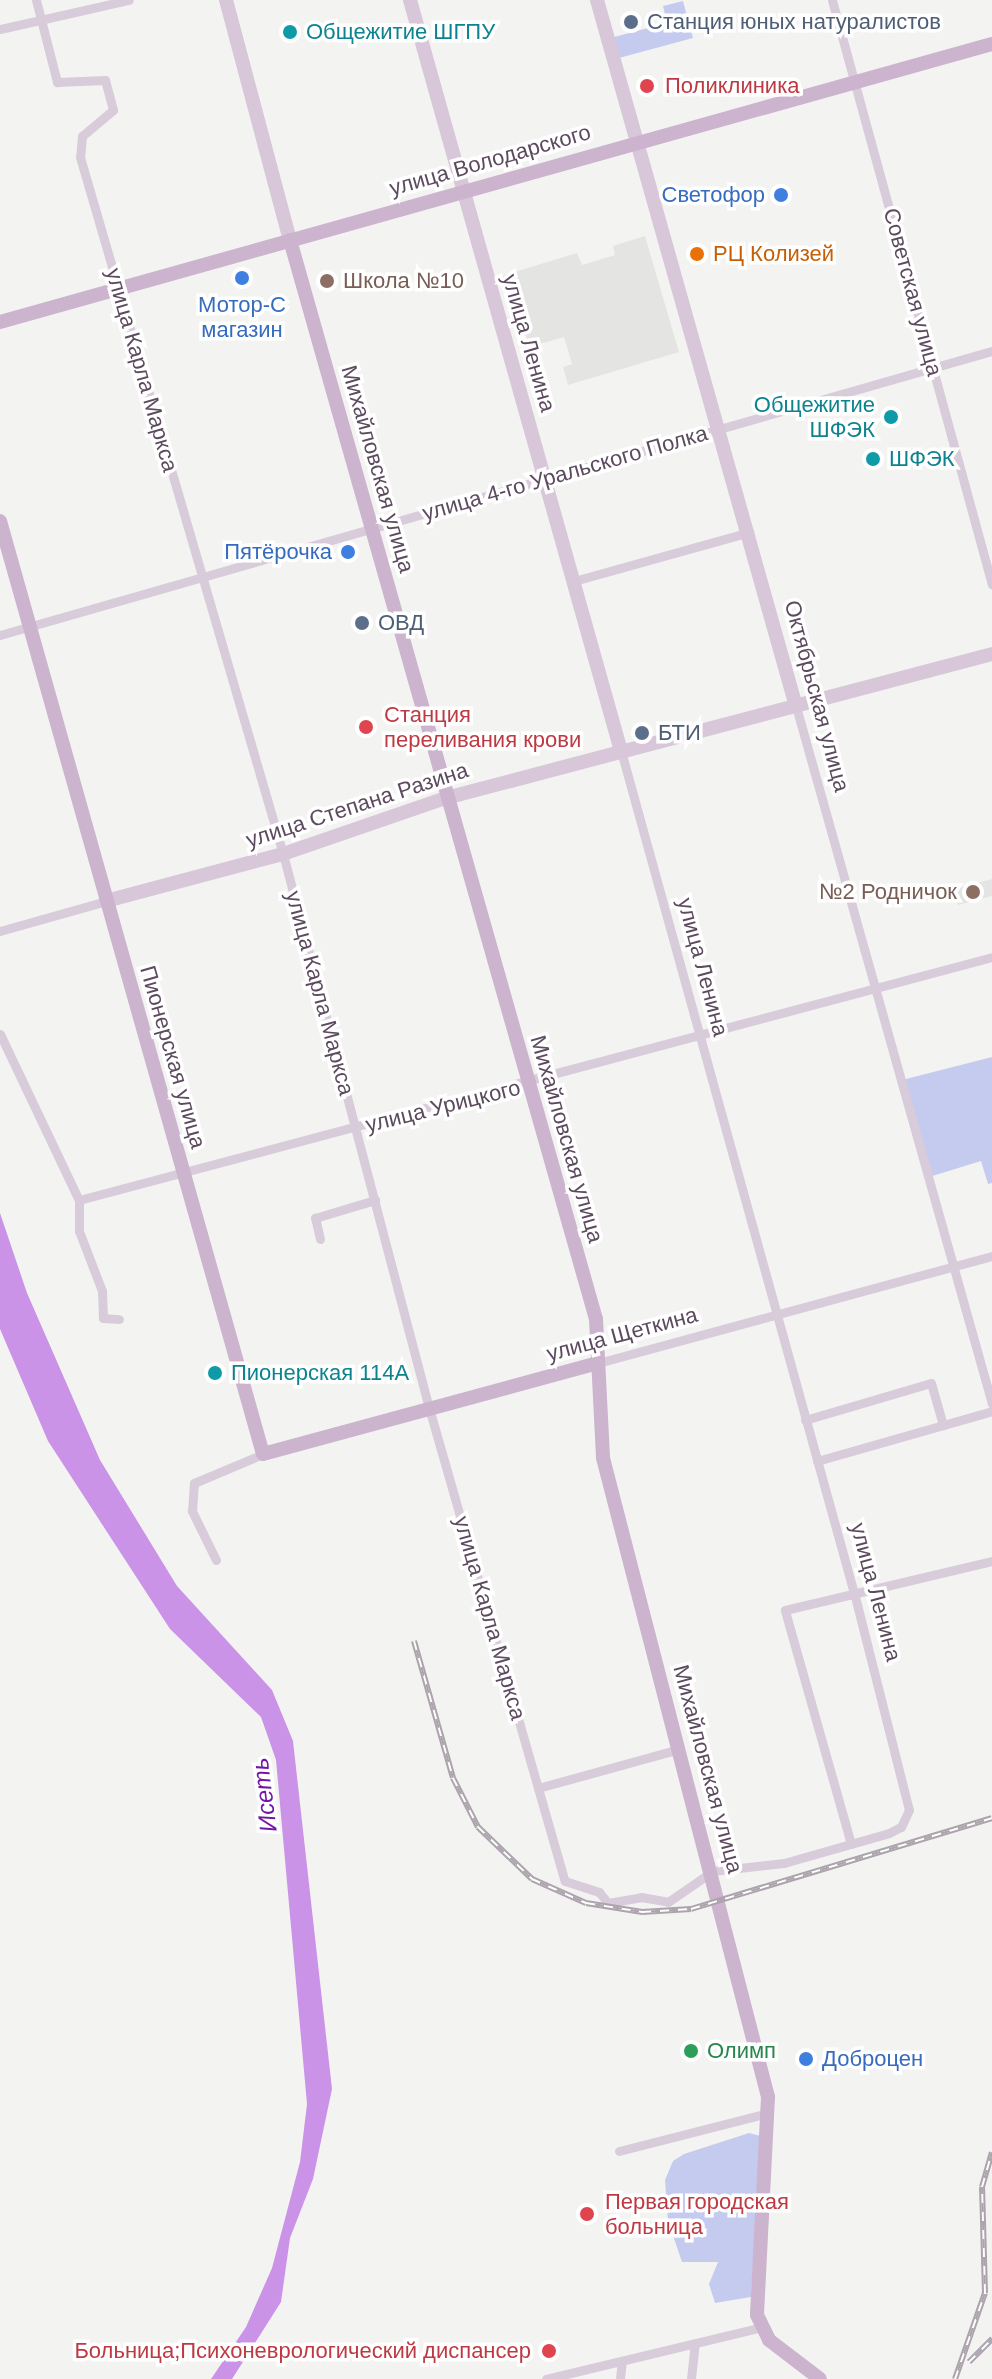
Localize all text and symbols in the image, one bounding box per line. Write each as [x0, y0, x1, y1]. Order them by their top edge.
place label: Станция юных натуралистов [647, 9, 941, 35]
marker: Станция юных натуралистов [622, 13, 640, 31]
place label: Общежитие ШГПУ [306, 19, 495, 45]
marker: Общежитие ШГПУ [281, 23, 299, 41]
place label: Поликлиника [665, 73, 799, 99]
marker: Поликлиника [636, 75, 658, 97]
street label: улица Володарского [386, 119, 594, 201]
place label: Светофор [662, 182, 765, 208]
marker: Светофор [772, 186, 790, 204]
street label: Советская улица [878, 205, 948, 379]
place label: РЦ Колизей [713, 241, 834, 267]
marker: РЦ Колизей [688, 245, 706, 263]
street label: улица Карла Маркса [100, 265, 184, 475]
place label: Школа №10 [343, 268, 464, 294]
marker: Мотор-С магазин [233, 269, 251, 287]
street label: улица Ленина [497, 271, 561, 415]
marker: Школа №10 [318, 272, 336, 290]
place label: Мотор-С магазин [198, 291, 286, 342]
street label: Михайловская улица [336, 362, 420, 576]
place label: Общежитие ШФЭК [754, 391, 875, 442]
marker: Общежитие ШФЭК [882, 408, 900, 426]
street label: улица 4-го Уральского Полка [419, 420, 711, 526]
place label: ШФЭК [889, 446, 955, 472]
marker: ШФЭК [864, 450, 882, 468]
place label: Пятёрочка [224, 539, 332, 565]
marker: Пятёрочка [339, 543, 357, 561]
street label: Октябрьская улица [779, 597, 855, 795]
place label: ОВД [378, 610, 424, 636]
marker: ОВД [353, 614, 371, 632]
place label: Станция переливания крови [384, 701, 581, 752]
marker: Станция переливания крови [355, 716, 377, 738]
place label: БТИ [658, 720, 701, 746]
marker: БТИ [633, 724, 651, 742]
street label: улица Степана Разина [243, 757, 471, 853]
place label: №2 Родничок [819, 879, 957, 905]
marker: №2 Родничок [964, 883, 982, 901]
street label: улица Карла Маркса [280, 888, 360, 1098]
street label: улица Ленина [672, 895, 734, 1039]
street label: Пионерская улица [134, 963, 212, 1151]
street label: Михайловская улица [525, 1032, 609, 1246]
street label: улица Урицкого [363, 1074, 523, 1138]
street label: улица Щеткина [544, 1301, 700, 1367]
place label: Пионерская 114А [231, 1360, 409, 1386]
marker: Пионерская 114А [206, 1364, 224, 1382]
street label: улица Карла Маркса [448, 1513, 532, 1723]
street label: улица Ленина [845, 1520, 907, 1664]
street label: Михайловская улица [667, 1662, 749, 1876]
water label: Исеть [245, 1756, 283, 1834]
place label: Олимп [707, 2038, 776, 2064]
marker: Олимп [682, 2042, 700, 2060]
place label: Доброцен [822, 2046, 923, 2072]
marker: Доброцен [797, 2050, 815, 2068]
place label: Первая городская больница [605, 2188, 789, 2240]
marker: Первая городская больница [576, 2203, 598, 2225]
place label: Больница;Психоневрологический диспансер [74, 2338, 531, 2364]
marker: Больница;Психоневрологический диспансер [538, 2340, 560, 2362]

